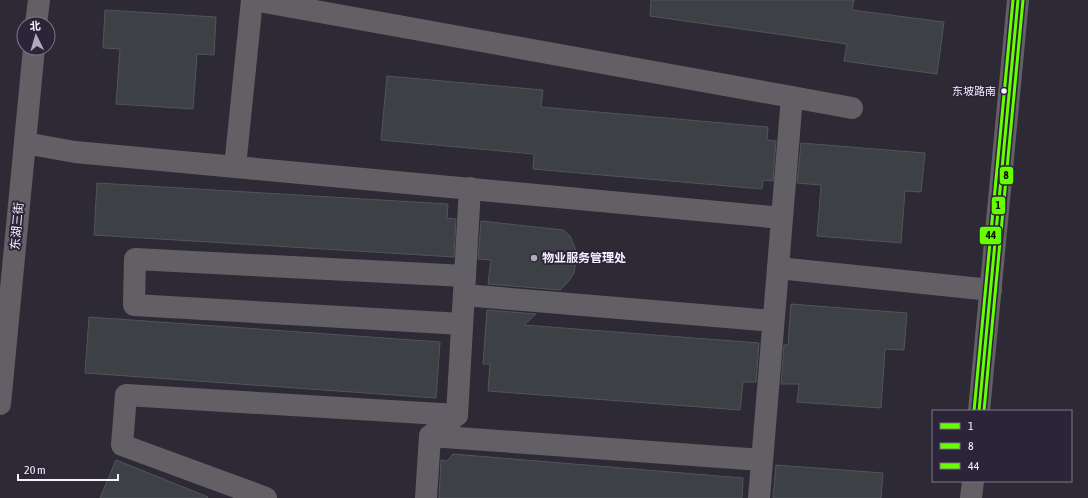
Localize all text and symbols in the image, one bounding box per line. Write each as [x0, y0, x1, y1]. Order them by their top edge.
north arrow [16, 16, 56, 56]
text: 北 [29, 20, 41, 32]
place label: 东坡路南 [952, 85, 996, 97]
marker: 东坡路南 [999, 86, 1009, 96]
line badge: 8 [999, 166, 1014, 185]
text: 8 [1003, 169, 1009, 181]
line badge: 1 [991, 196, 1006, 215]
text: 1 [995, 199, 1001, 211]
street label: 东湖三街 [8, 201, 26, 251]
line badge: 44 [979, 226, 1002, 245]
text: 44 [985, 229, 996, 241]
place label: 物业服务管理处 [542, 251, 626, 265]
marker: 物业服务管理处 [529, 253, 539, 263]
legend [932, 410, 1072, 482]
text: 1 [968, 419, 974, 433]
text: 8 [968, 439, 974, 453]
scale bar [18, 456, 118, 482]
text: 44 [968, 459, 980, 473]
text: 20 m [24, 463, 46, 477]

